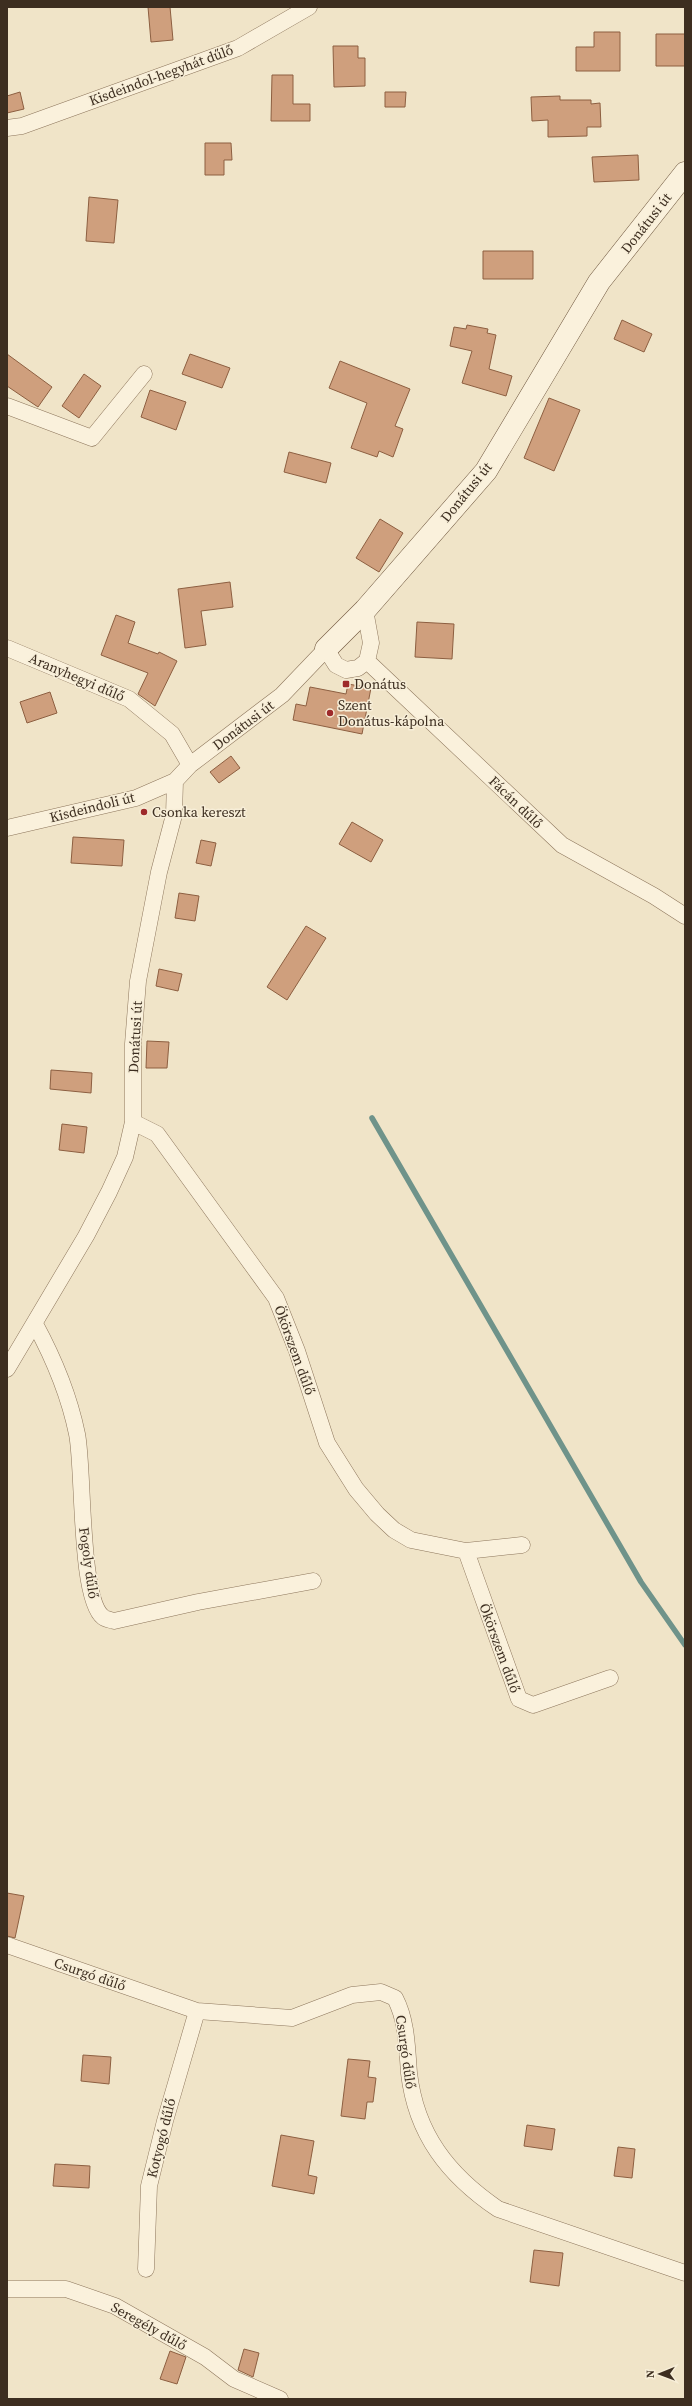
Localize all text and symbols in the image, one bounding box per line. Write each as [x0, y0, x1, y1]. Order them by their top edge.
street label: Kisdeindol-hegyhát dűlő [86, 39, 236, 110]
street label: Donátusi út [616, 188, 676, 258]
street label: Donátusi út [436, 457, 497, 526]
street label: Aranyhegyi dűlő [26, 648, 128, 706]
place label: Donátus [354, 674, 406, 694]
marker: Donátus [341, 679, 351, 689]
street label: Donátusi út [208, 695, 278, 755]
place label: Szent Donátus-kápolna [338, 695, 445, 731]
marker: Szent Donátus-kápolna [325, 708, 335, 718]
street label: Fácán dűlő [485, 771, 548, 833]
street label: Kisdeindoli út [47, 787, 137, 827]
place label: Csonka kereszt [152, 802, 246, 822]
marker: Csonka kereszt [139, 807, 149, 817]
street label: Donátusi út [123, 1000, 147, 1074]
street label: Ökörszem dűlő [270, 1302, 321, 1398]
street label: Fogoly dűlő [74, 1526, 104, 1600]
street label: Ökörszem dűlő [475, 1600, 526, 1696]
street label: Csurgó dűlő [51, 1952, 129, 1996]
street label: Csurgó dűlő [391, 2014, 421, 2091]
street label: Kotyogó dűlő [141, 2096, 181, 2180]
street label: Seregély dűlő [108, 2297, 191, 2355]
north arrow [640, 2354, 680, 2394]
text: N [643, 2370, 658, 2378]

